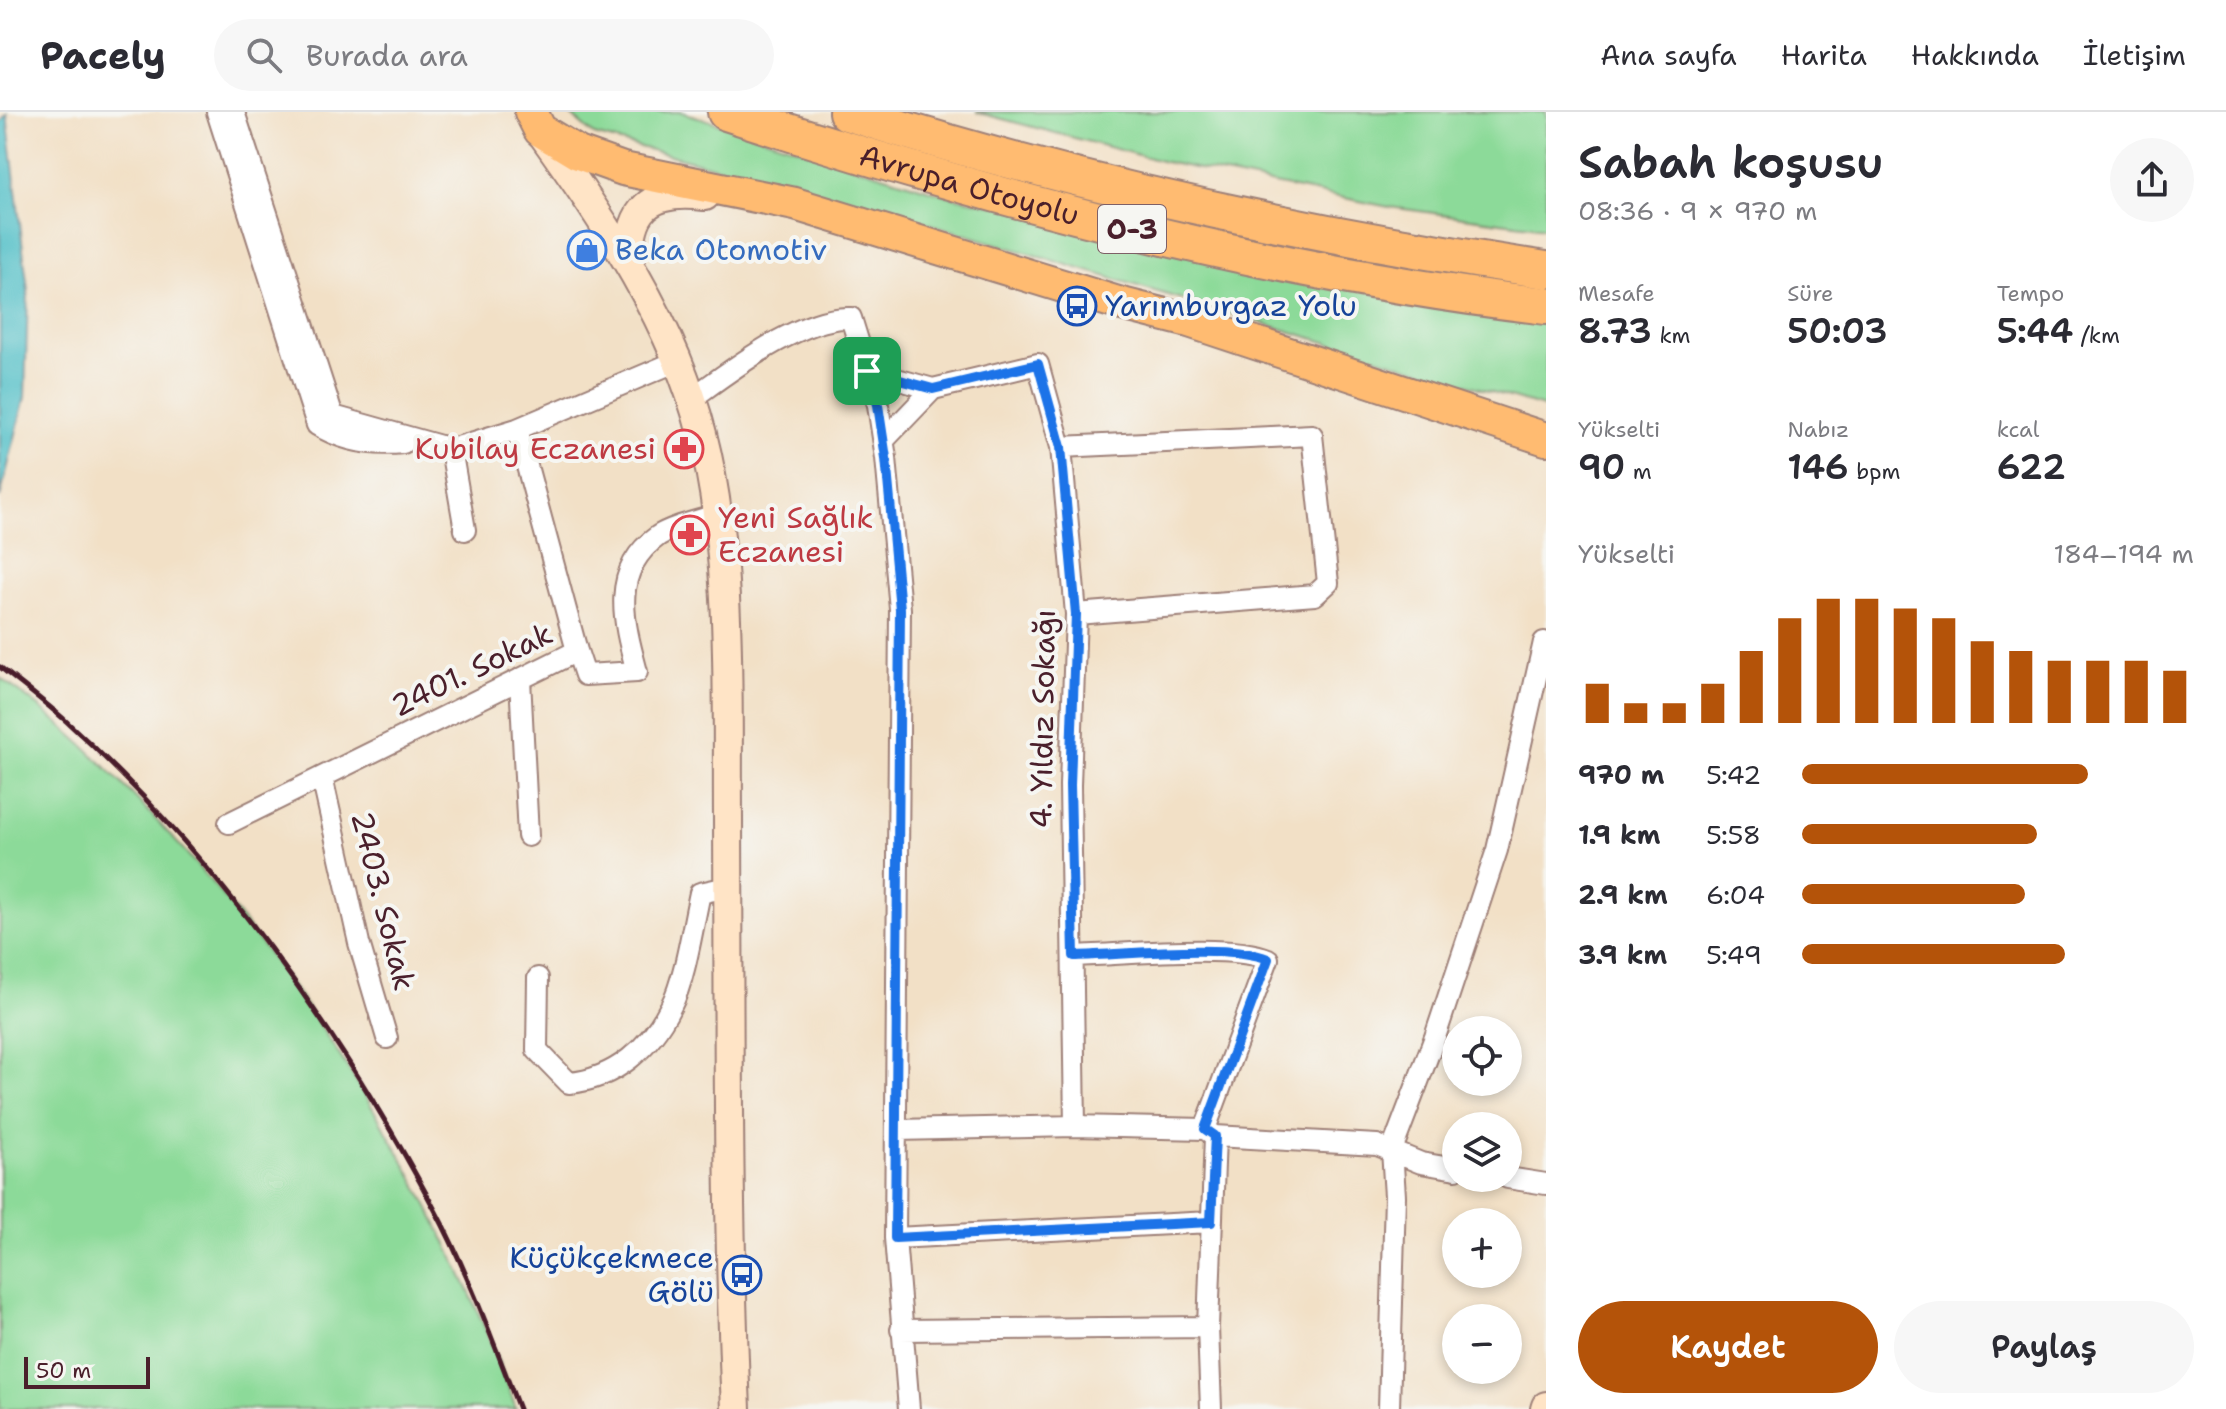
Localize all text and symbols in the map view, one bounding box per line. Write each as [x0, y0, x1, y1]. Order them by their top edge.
search box [214, 19, 774, 91]
text: Pacely [40, 30, 166, 81]
icon: search [242, 33, 286, 77]
text: Burada ara [306, 35, 468, 76]
text: Ana sayfa [1600, 36, 1737, 74]
text: Harita [1781, 36, 1867, 74]
text: Hakkında [1911, 36, 2039, 74]
text: İletişim [2083, 36, 2186, 74]
text: Sabah koşusu [1578, 133, 1883, 192]
street label: Avrupa Otoyolu [854, 134, 1084, 235]
button: share [2110, 138, 2194, 222]
text: 08:36 · 9 × 970 m [1578, 193, 1817, 228]
road number: O-3 [1098, 205, 1166, 253]
shop icon: Beka Otomotiv [566, 229, 608, 271]
place label: Beka Otomotiv [615, 229, 827, 270]
text: Mesafe [1578, 279, 1655, 308]
text: Süre [1787, 279, 1834, 308]
text: Tempo [1997, 279, 2064, 308]
bus stop icon: Yarımburgaz Yolu [1056, 285, 1098, 327]
place label: Yarımburgaz Yolu [1105, 285, 1357, 326]
text: 8.73 [1578, 308, 1652, 354]
text: 50:03 [1787, 308, 1888, 354]
text: 5:44 [1997, 308, 2073, 354]
text: km [1652, 321, 1691, 350]
text: /km [2073, 321, 2120, 350]
pin [833, 337, 901, 405]
icon: arrive [845, 349, 889, 393]
text: Yükselti [1578, 415, 1660, 444]
text: Nabız [1787, 415, 1849, 444]
text: kcal [1997, 415, 2039, 444]
place label: Kubilay Eczanesi [415, 428, 656, 469]
pharmacy icon: Kubilay Eczanesi [663, 428, 705, 470]
text: 90 [1578, 444, 1625, 490]
text: 146 [1787, 444, 1849, 490]
text: 622 [1997, 444, 2066, 490]
text: m [1625, 457, 1652, 486]
text: bpm [1849, 457, 1900, 486]
place label: Yeni Sağlık Eczanesi [718, 497, 873, 572]
pharmacy icon: Yeni Sağlık Eczanesi [669, 514, 711, 556]
text: Yükselti [1578, 536, 1675, 571]
text: 184–194 m [2054, 536, 2194, 571]
street label: 4. Yıldız Sokağı [1020, 609, 1065, 829]
street label: 2401. Sokak [384, 613, 559, 726]
text: 970 m [1578, 757, 1665, 792]
text: 5:42 [1706, 757, 1761, 792]
street label: 2403. Sokak [341, 807, 426, 995]
text: 1.9 km [1578, 817, 1660, 852]
text: 5:58 [1706, 817, 1761, 852]
text: 2.9 km [1578, 877, 1668, 912]
text: 6:04 [1706, 877, 1765, 912]
text: 3.9 km [1578, 937, 1667, 972]
text: 5:49 [1706, 937, 1762, 972]
map controls [1442, 1016, 1522, 1384]
button: locate [1442, 1016, 1522, 1096]
button: layers [1442, 1112, 1522, 1192]
button: + [1442, 1208, 1522, 1288]
place label: Küçükçekmece Gölü [509, 1237, 714, 1312]
bus stop icon: Küçükçekmece Gölü [721, 1254, 763, 1296]
button: Kaydet [1578, 1301, 1878, 1393]
button: Paylaş [1894, 1301, 2194, 1393]
button: − [1442, 1304, 1522, 1384]
scale bar [24, 1353, 150, 1389]
text: 50 m [36, 1356, 91, 1385]

